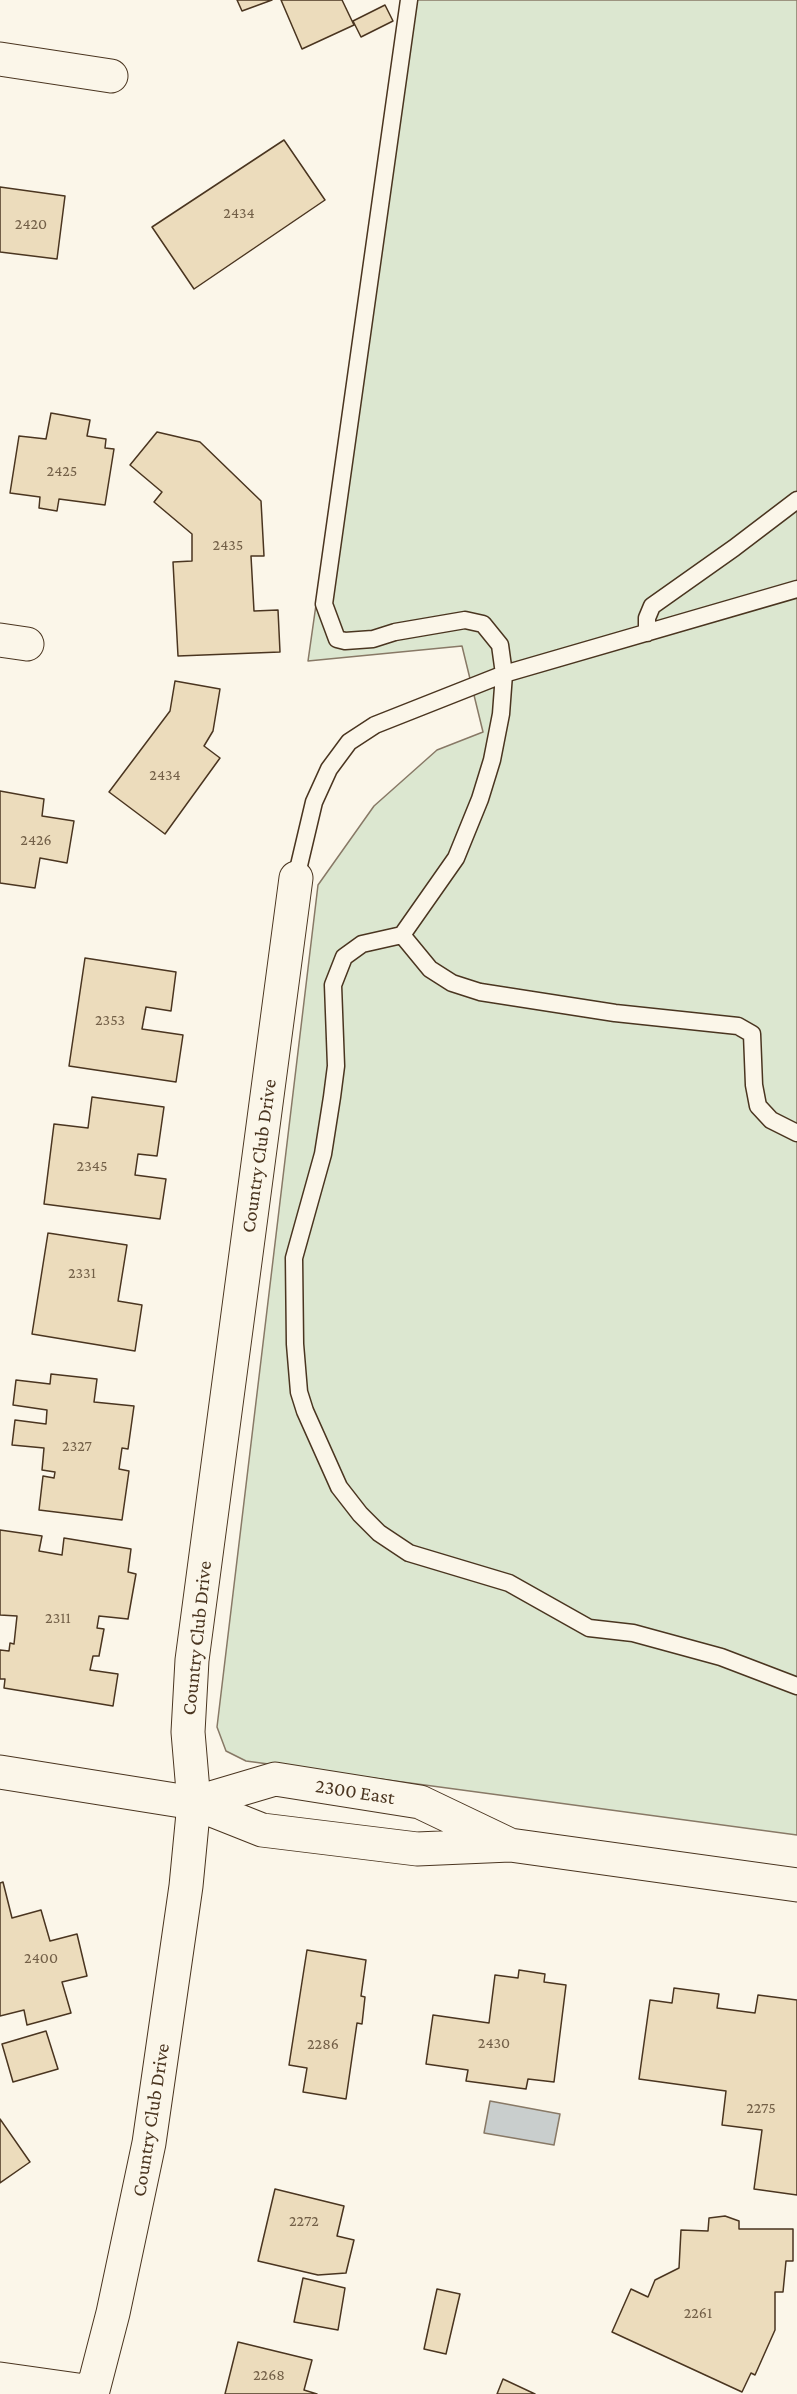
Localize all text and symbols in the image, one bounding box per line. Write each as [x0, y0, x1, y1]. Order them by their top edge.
house number: 2434 [223, 203, 255, 223]
house number: 2420 [15, 214, 47, 234]
house number: 2425 [47, 461, 77, 481]
house number: 2435 [213, 535, 243, 555]
house number: 2434 [149, 765, 181, 785]
house number: 2426 [20, 830, 52, 850]
house number: 2353 [95, 1010, 125, 1030]
street label: Country Club Drive [236, 1078, 282, 1234]
house number: 2345 [77, 1156, 107, 1176]
house number: 2331 [68, 1263, 96, 1283]
house number: 2327 [62, 1436, 92, 1456]
street label: Country Club Drive [177, 1560, 217, 1716]
house number: 2311 [45, 1608, 71, 1628]
street label: 2300 East [314, 1774, 396, 1810]
house number: 2400 [24, 1948, 58, 1968]
house number: 2430 [478, 2033, 510, 2053]
house number: 2286 [307, 2034, 339, 2054]
street label: Country Club Drive [127, 2042, 175, 2198]
house number: 2275 [746, 2098, 776, 2118]
house number: 2272 [289, 2211, 319, 2231]
house number: 2261 [684, 2303, 712, 2323]
house number: 2268 [253, 2365, 285, 2385]

